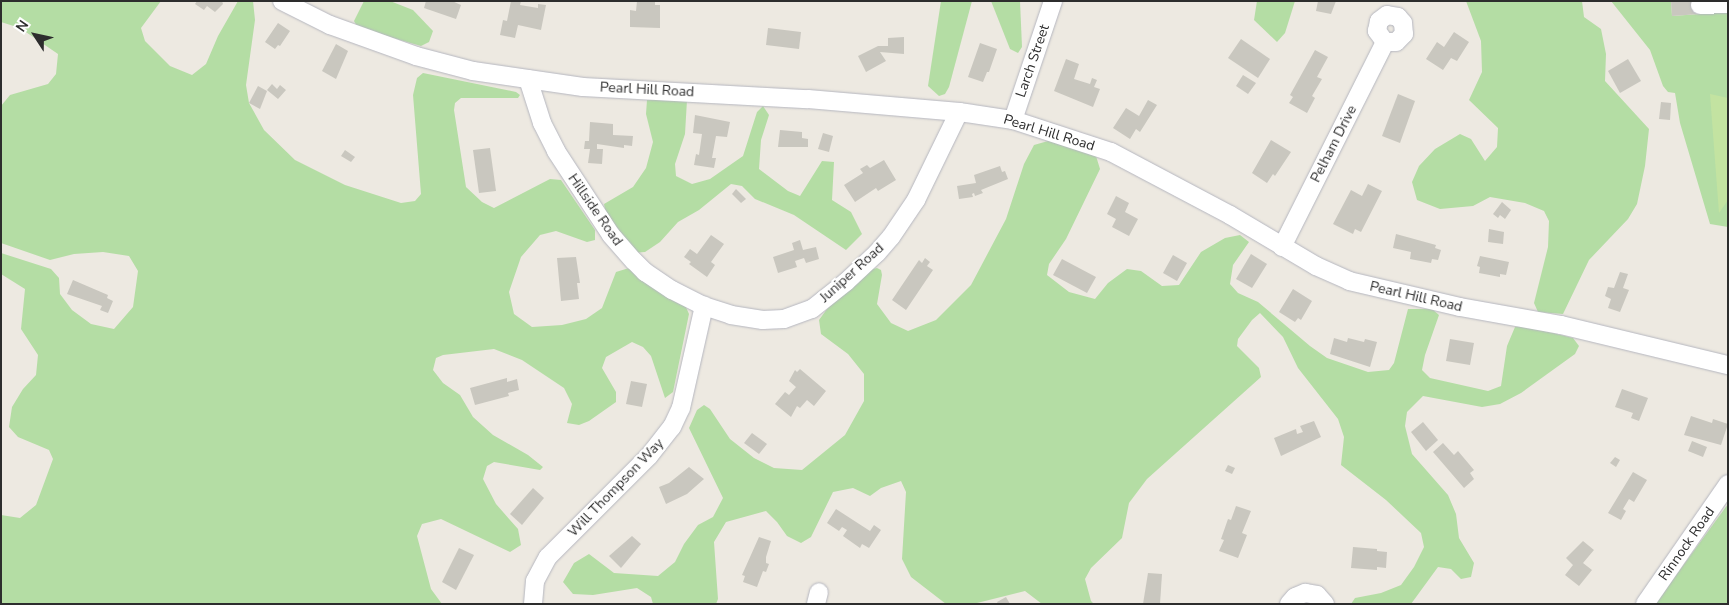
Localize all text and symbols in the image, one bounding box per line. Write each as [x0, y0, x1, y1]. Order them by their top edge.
north arrow [10, 10, 60, 60]
text: N [12, 16, 33, 36]
street label: Larch Street [1013, 22, 1053, 100]
street label: Pearl Hill Road [599, 79, 695, 101]
street label: Pelham Drive [1307, 103, 1361, 185]
street label: Pearl Hill Road [1001, 111, 1097, 155]
street label: Hillside Road [564, 171, 626, 249]
street label: Juniper Road [817, 240, 887, 306]
street label: Pearl Hill Road [1368, 278, 1464, 316]
street label: Will Thompson Way [565, 435, 667, 541]
street label: Rinnock Road [1655, 504, 1719, 584]

